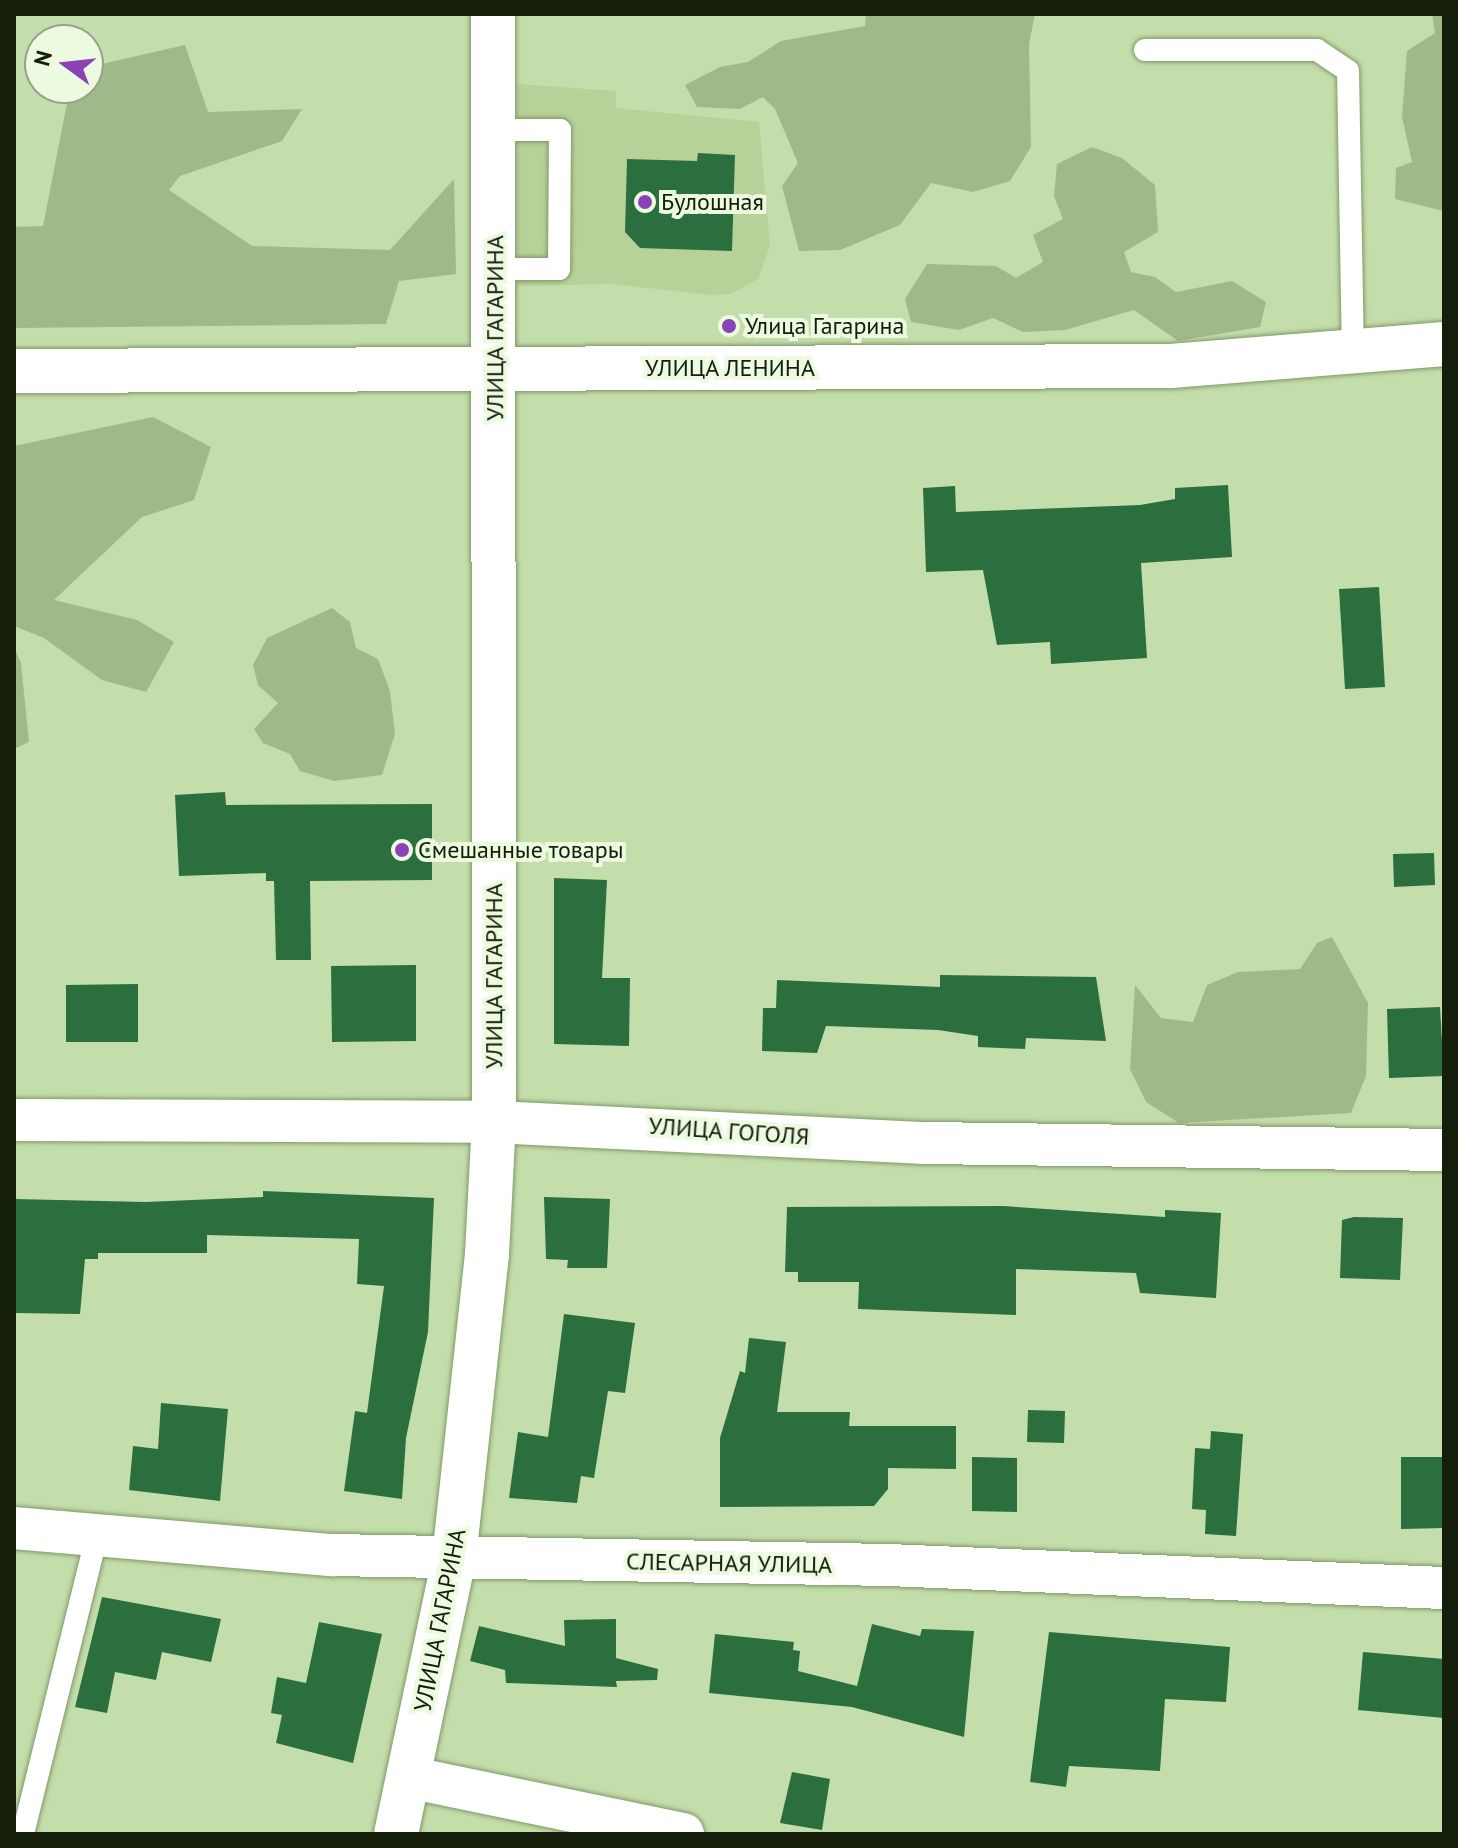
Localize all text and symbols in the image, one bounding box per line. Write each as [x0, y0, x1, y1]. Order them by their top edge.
north arrow [24, 24, 104, 104]
text: N [27, 48, 58, 69]
place label: Булошная [661, 188, 764, 216]
marker: Булошная [636, 193, 654, 211]
street label: УЛИЦА ГАГАРИНА [481, 235, 509, 421]
place label: Улица Гагарина [745, 312, 904, 340]
marker: Улица Гагарина [720, 317, 738, 335]
street label: УЛИЦА ЛЕНИНА [644, 354, 816, 382]
place label: Смешанные товары [418, 836, 624, 864]
marker: Смешанные товары [393, 841, 411, 859]
street label: УЛИЦА ГАГАРИНА [480, 883, 508, 1069]
street label: УЛИЦА ГОГОЛЯ [647, 1111, 811, 1151]
street label: УЛИЦА ГАГАРИНА [408, 1526, 472, 1714]
street label: СЛЕСАРНАЯ УЛИЦА [625, 1547, 833, 1579]

